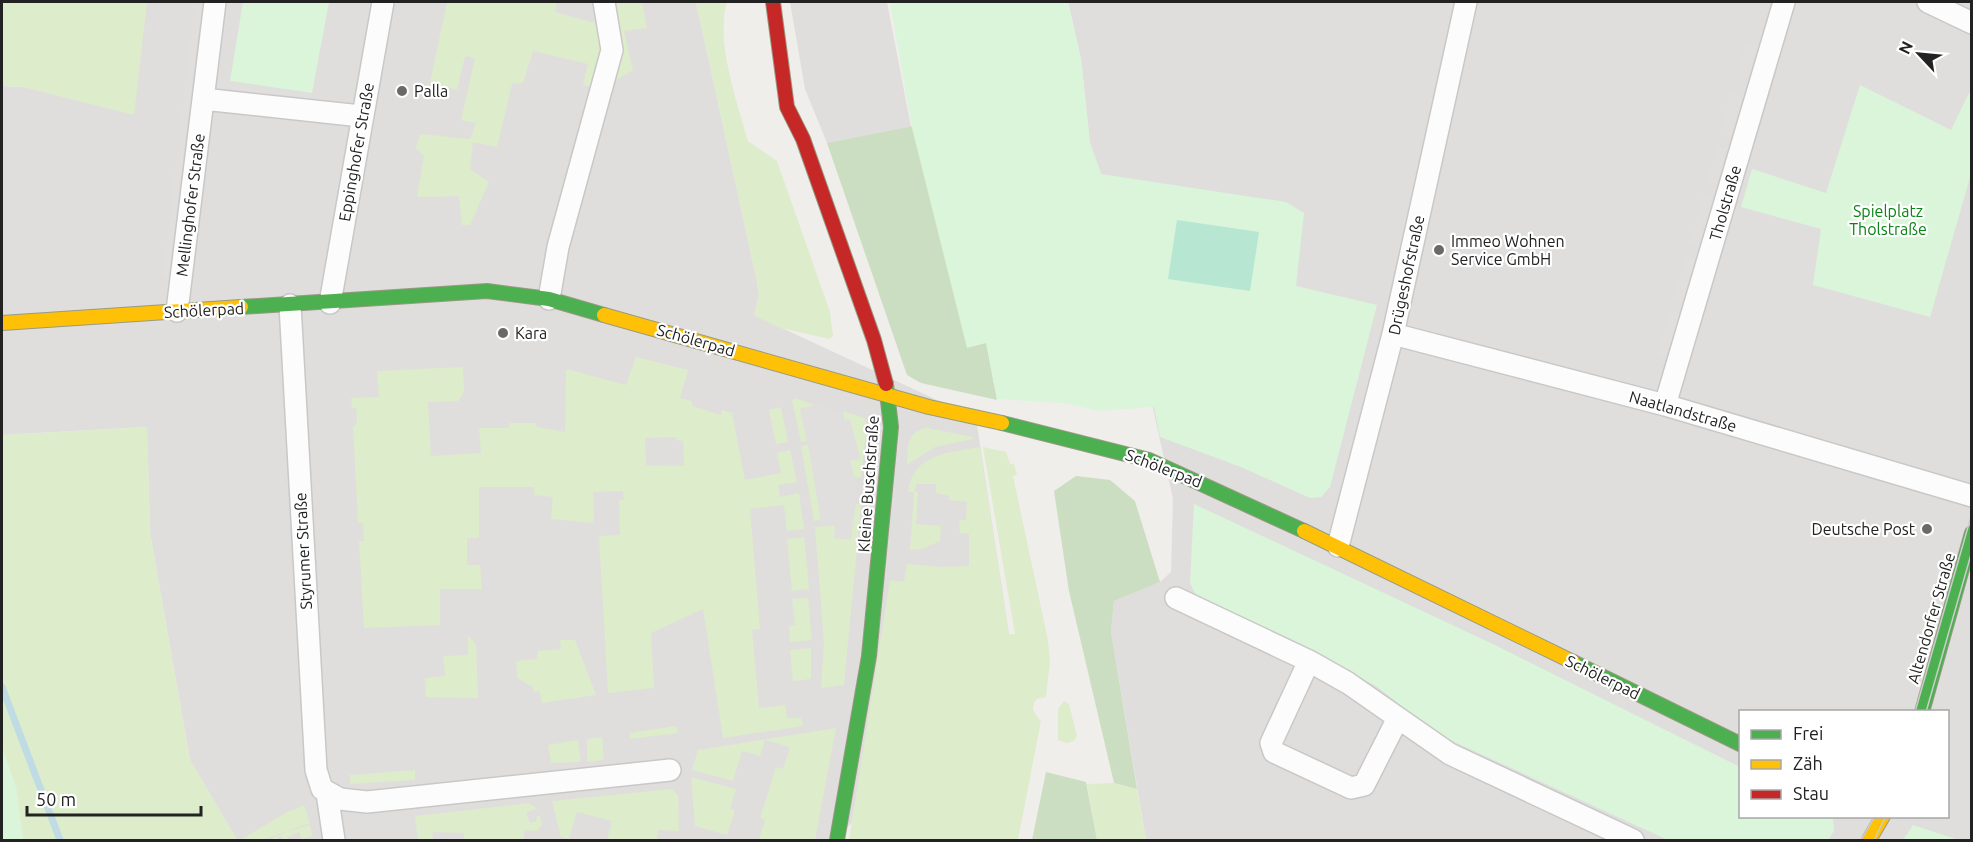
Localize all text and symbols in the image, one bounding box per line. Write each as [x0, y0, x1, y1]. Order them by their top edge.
north arrow [1889, 24, 1949, 84]
text: N [1895, 38, 1916, 57]
street label: Eppinghofer Straße [335, 81, 377, 223]
place label: Palla [414, 82, 448, 100]
marker: Palla [395, 84, 409, 98]
street label: Mellinghofer Straße [172, 132, 208, 278]
street label: Tholstraße [1706, 163, 1744, 243]
park label: Spielplatz Tholstraße [1849, 202, 1927, 238]
street label: Drügeshofstraße [1385, 213, 1427, 337]
place label: Immeo Wohnen Service GmbH [1451, 232, 1565, 268]
marker: Immeo Wohnen Service GmbH [1432, 243, 1446, 257]
street label: Schölerpad [163, 299, 245, 321]
street label: Schölerpad [655, 320, 737, 360]
place label: Kara [515, 324, 547, 342]
marker: Kara [496, 326, 510, 340]
street label: Naatlandstraße [1627, 387, 1739, 435]
street label: Kleine Buschstraße [854, 415, 882, 553]
street label: Schölerpad [1123, 445, 1205, 491]
street label: Styrumer Straße [291, 492, 315, 610]
place label: Deutsche Post [1811, 520, 1916, 538]
marker: Deutsche Post [1920, 522, 1934, 536]
street label: Altendorfer Straße [1904, 550, 1958, 686]
street label: Schölerpad [1563, 651, 1643, 703]
legend [1739, 710, 1949, 818]
text: Frei [1793, 723, 1823, 743]
text: Zäh [1793, 753, 1823, 773]
scale bar [27, 779, 201, 817]
text: Stau [1793, 783, 1829, 803]
text: 50 m [36, 789, 76, 809]

